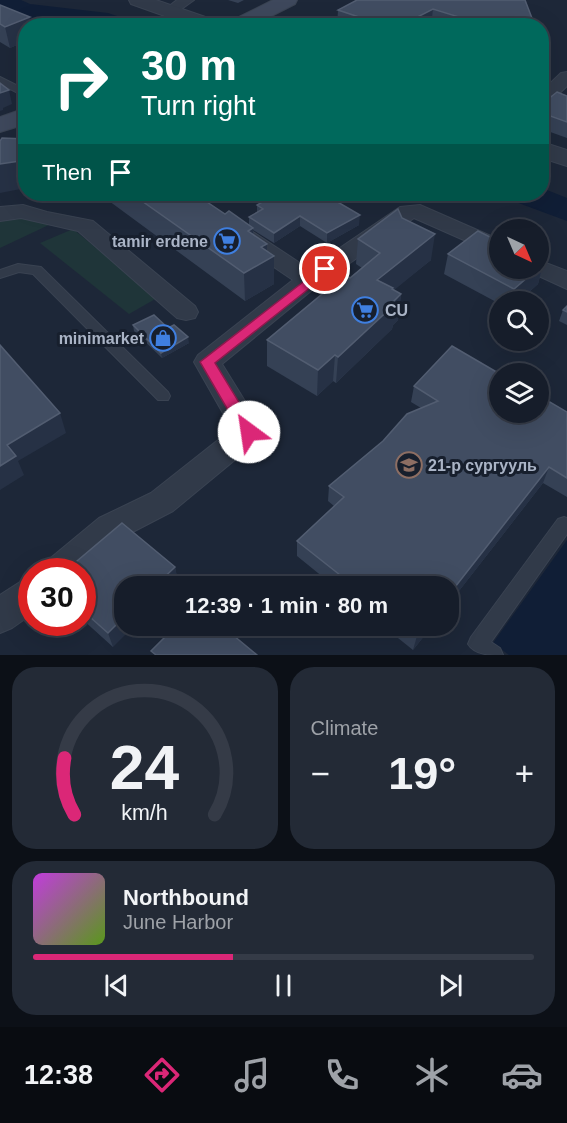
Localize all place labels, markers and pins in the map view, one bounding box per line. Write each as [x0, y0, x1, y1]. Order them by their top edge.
supermarket icon: tamir erdene [212, 226, 242, 256]
place label: tamir erdene [112, 233, 208, 250]
pin [299, 243, 350, 294]
supermarket icon: CU [350, 295, 380, 325]
place label: CU [385, 302, 408, 319]
shop icon: minimarket [148, 323, 178, 353]
place label: minimarket [59, 330, 145, 347]
school or university icon: 21-р сургууль [394, 450, 424, 480]
place label: 21-р сургууль [428, 457, 537, 474]

